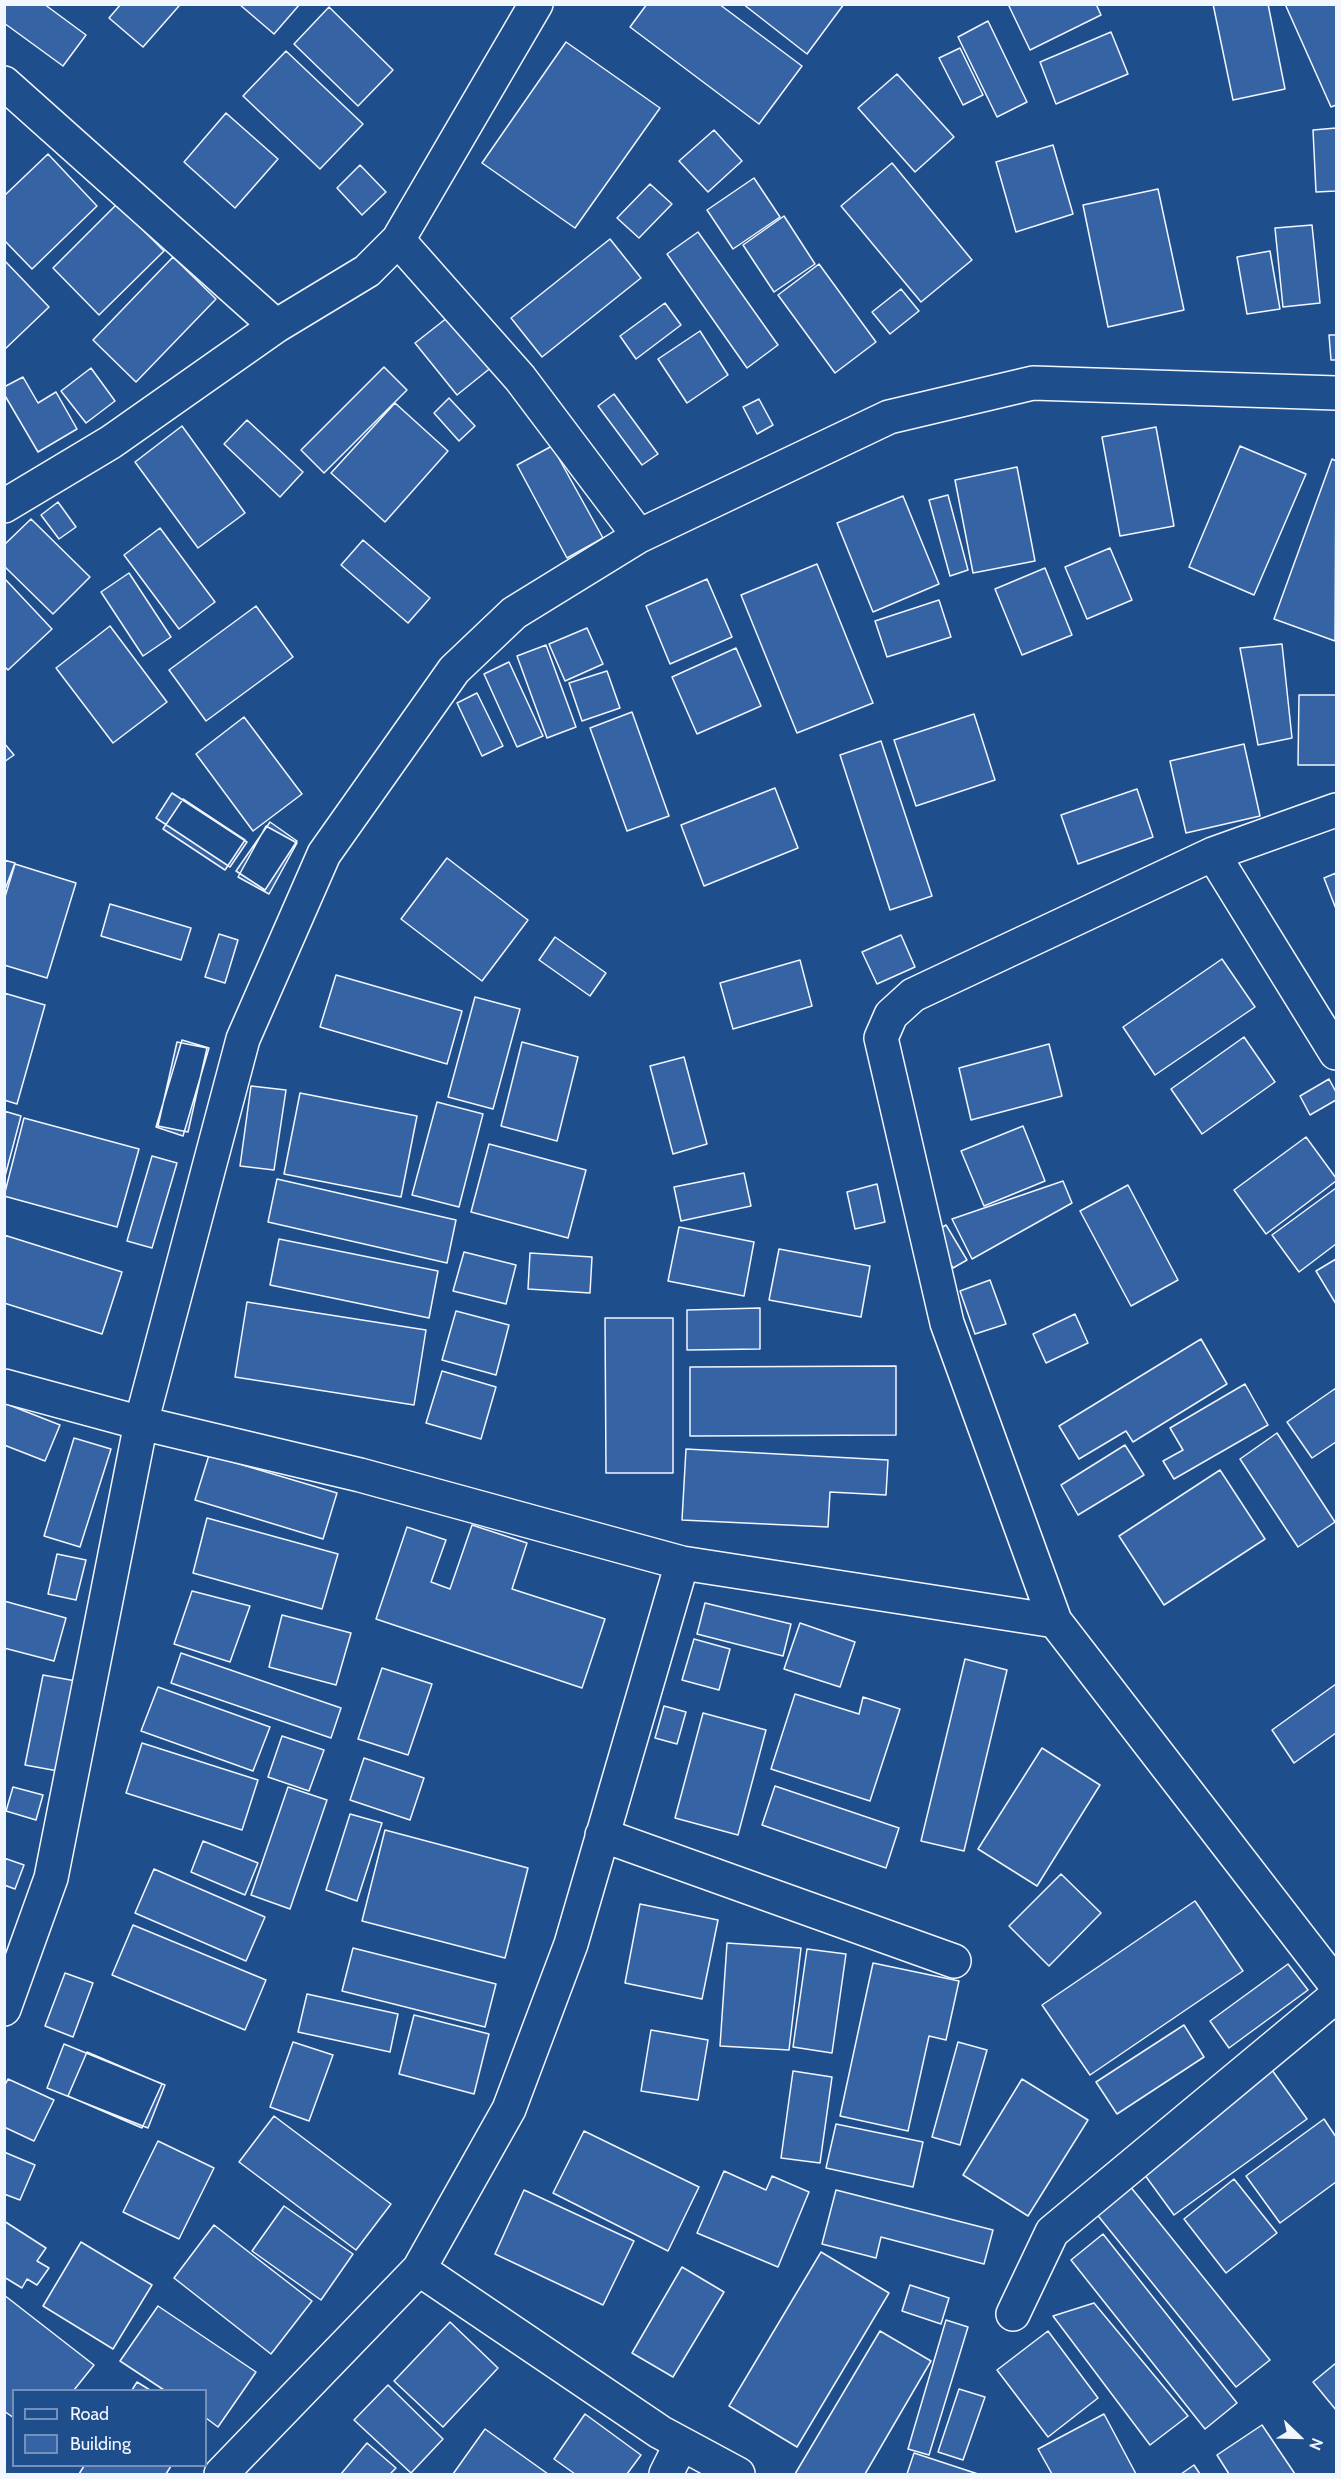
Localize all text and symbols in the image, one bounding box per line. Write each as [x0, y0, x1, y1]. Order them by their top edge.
legend [12, 2389, 207, 2467]
text: Road [70, 2403, 109, 2425]
north arrow [1269, 2407, 1329, 2467]
text: Building [70, 2433, 131, 2455]
text: N [1305, 2435, 1327, 2453]

